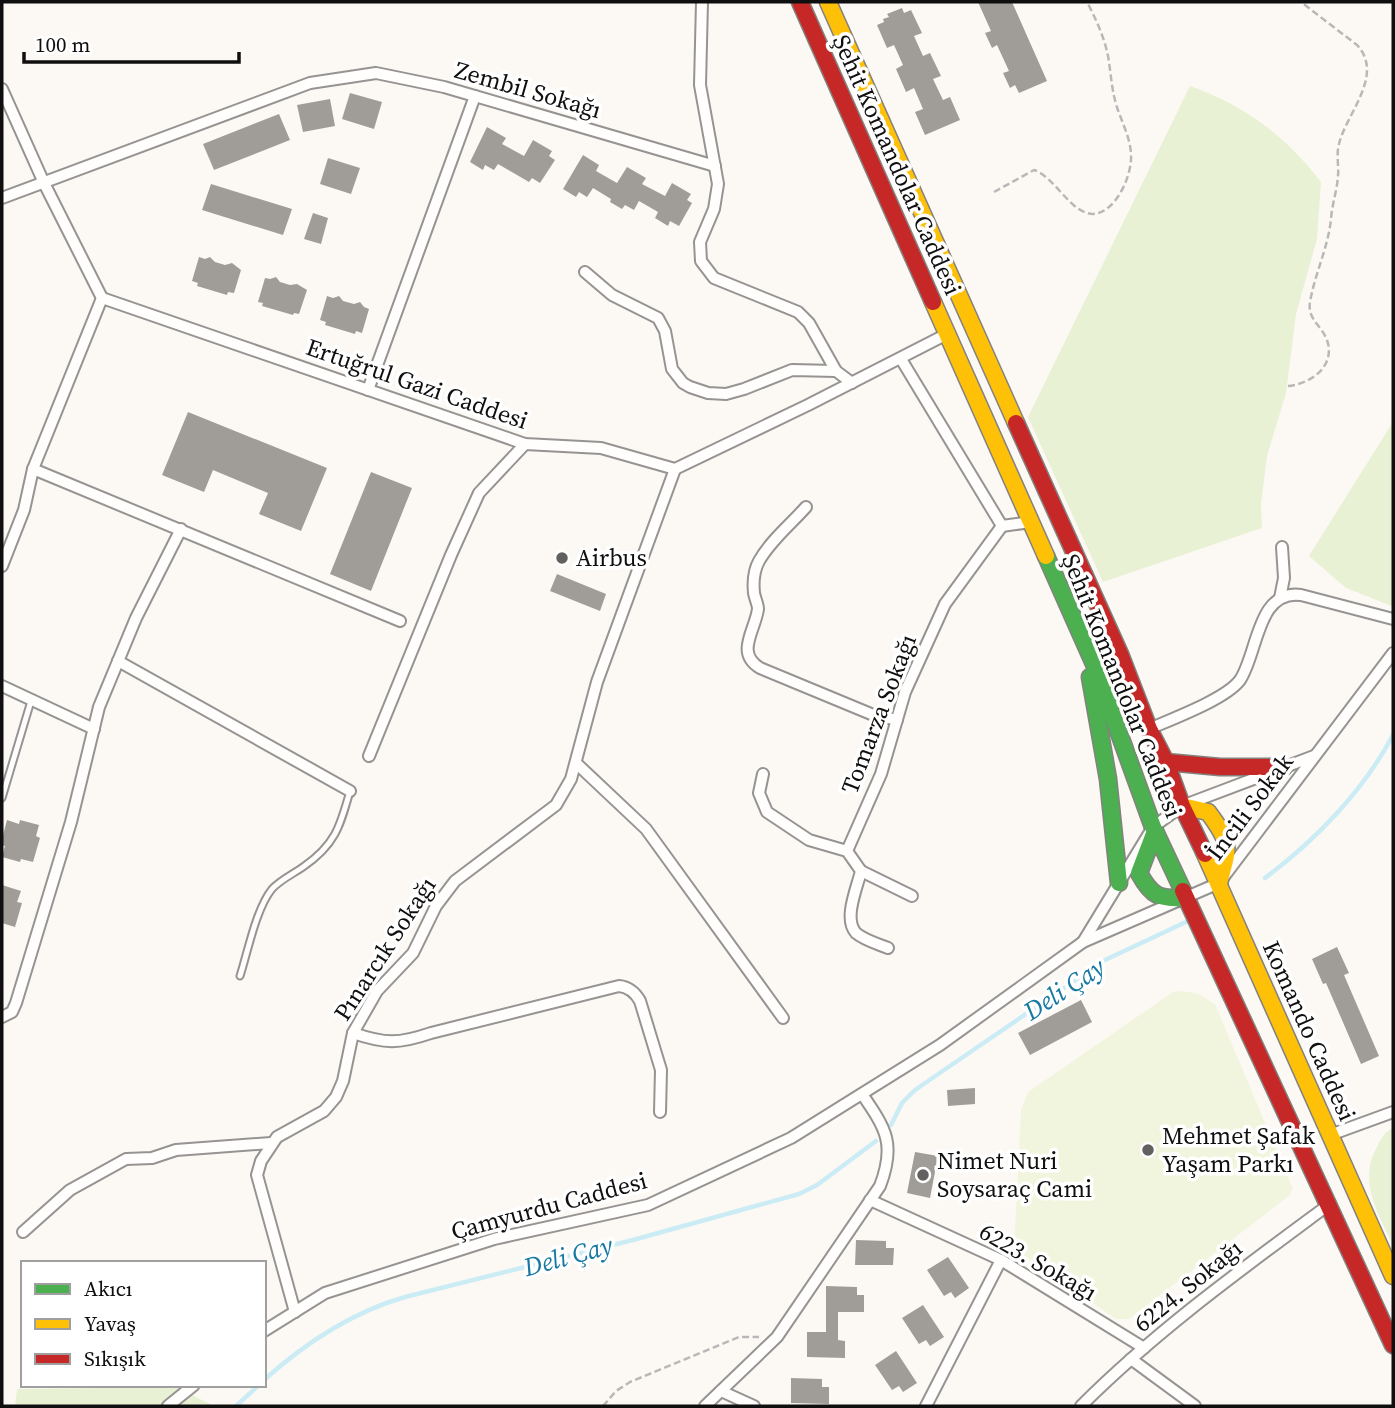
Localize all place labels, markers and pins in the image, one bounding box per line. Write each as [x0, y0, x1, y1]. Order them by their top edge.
place label: Airbus [576, 541, 647, 574]
marker: Airbus [554, 550, 570, 566]
place label: Mehmet Şafak Yaşam Parkı [1162, 1119, 1316, 1180]
marker: Mehmet Şafak Yaşam Parkı [1140, 1142, 1156, 1158]
place label: Nimet Nuri Soysaraç Cami [937, 1144, 1092, 1205]
marker: Nimet Nuri Soysaraç Cami [915, 1167, 931, 1183]

